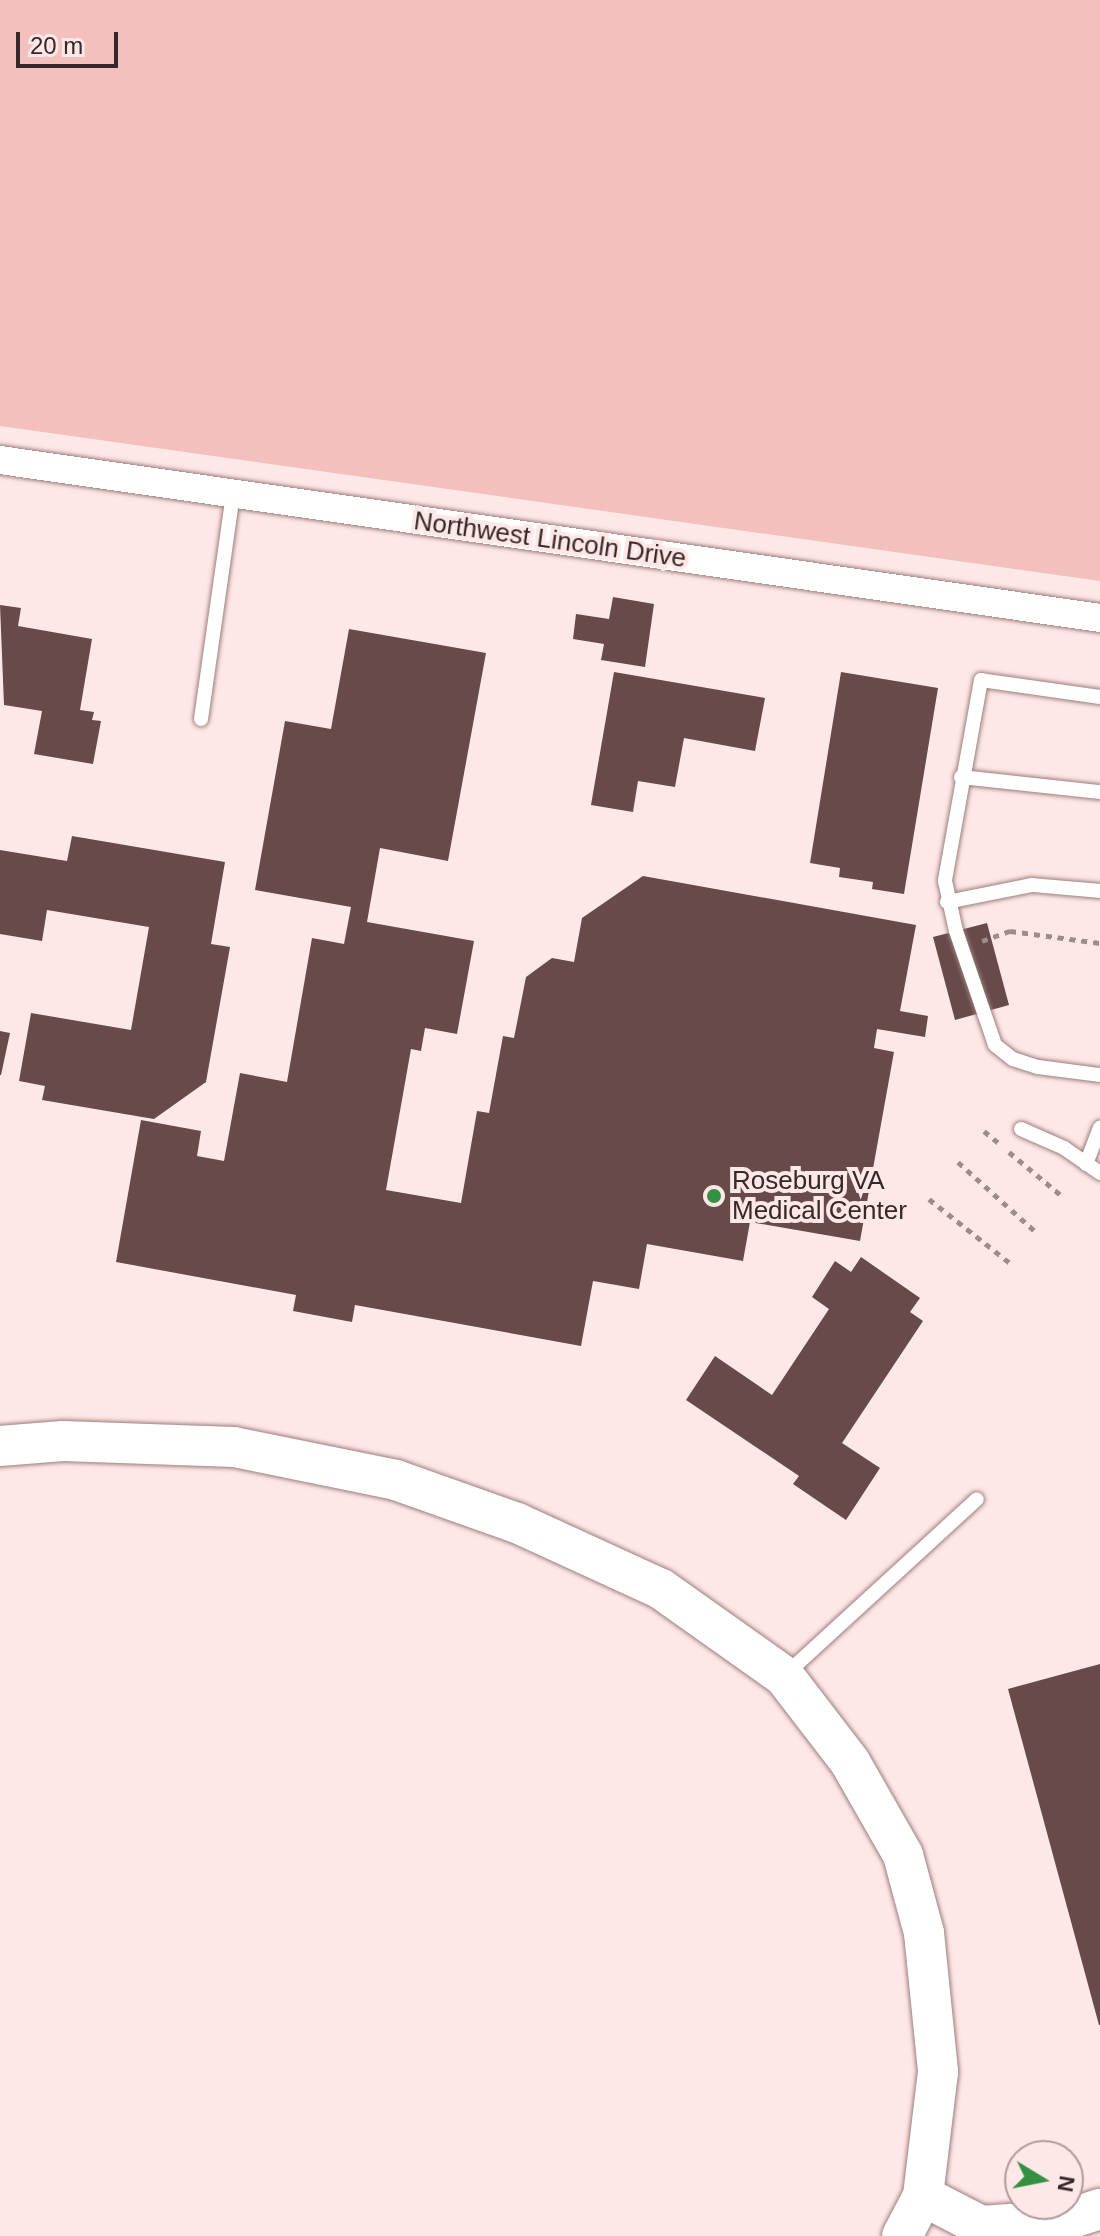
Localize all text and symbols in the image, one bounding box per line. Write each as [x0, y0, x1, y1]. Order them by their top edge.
scale bar [20, 16, 122, 66]
text: 20 m [30, 32, 83, 59]
street label: Northwest Lincoln Drive [412, 505, 688, 575]
place label: Roseburg VA Medical Center [732, 1165, 907, 1226]
marker: Roseburg VA Medical Center [703, 1185, 725, 1207]
north arrow [1004, 2140, 1084, 2220]
text: N [1052, 2174, 1080, 2194]

